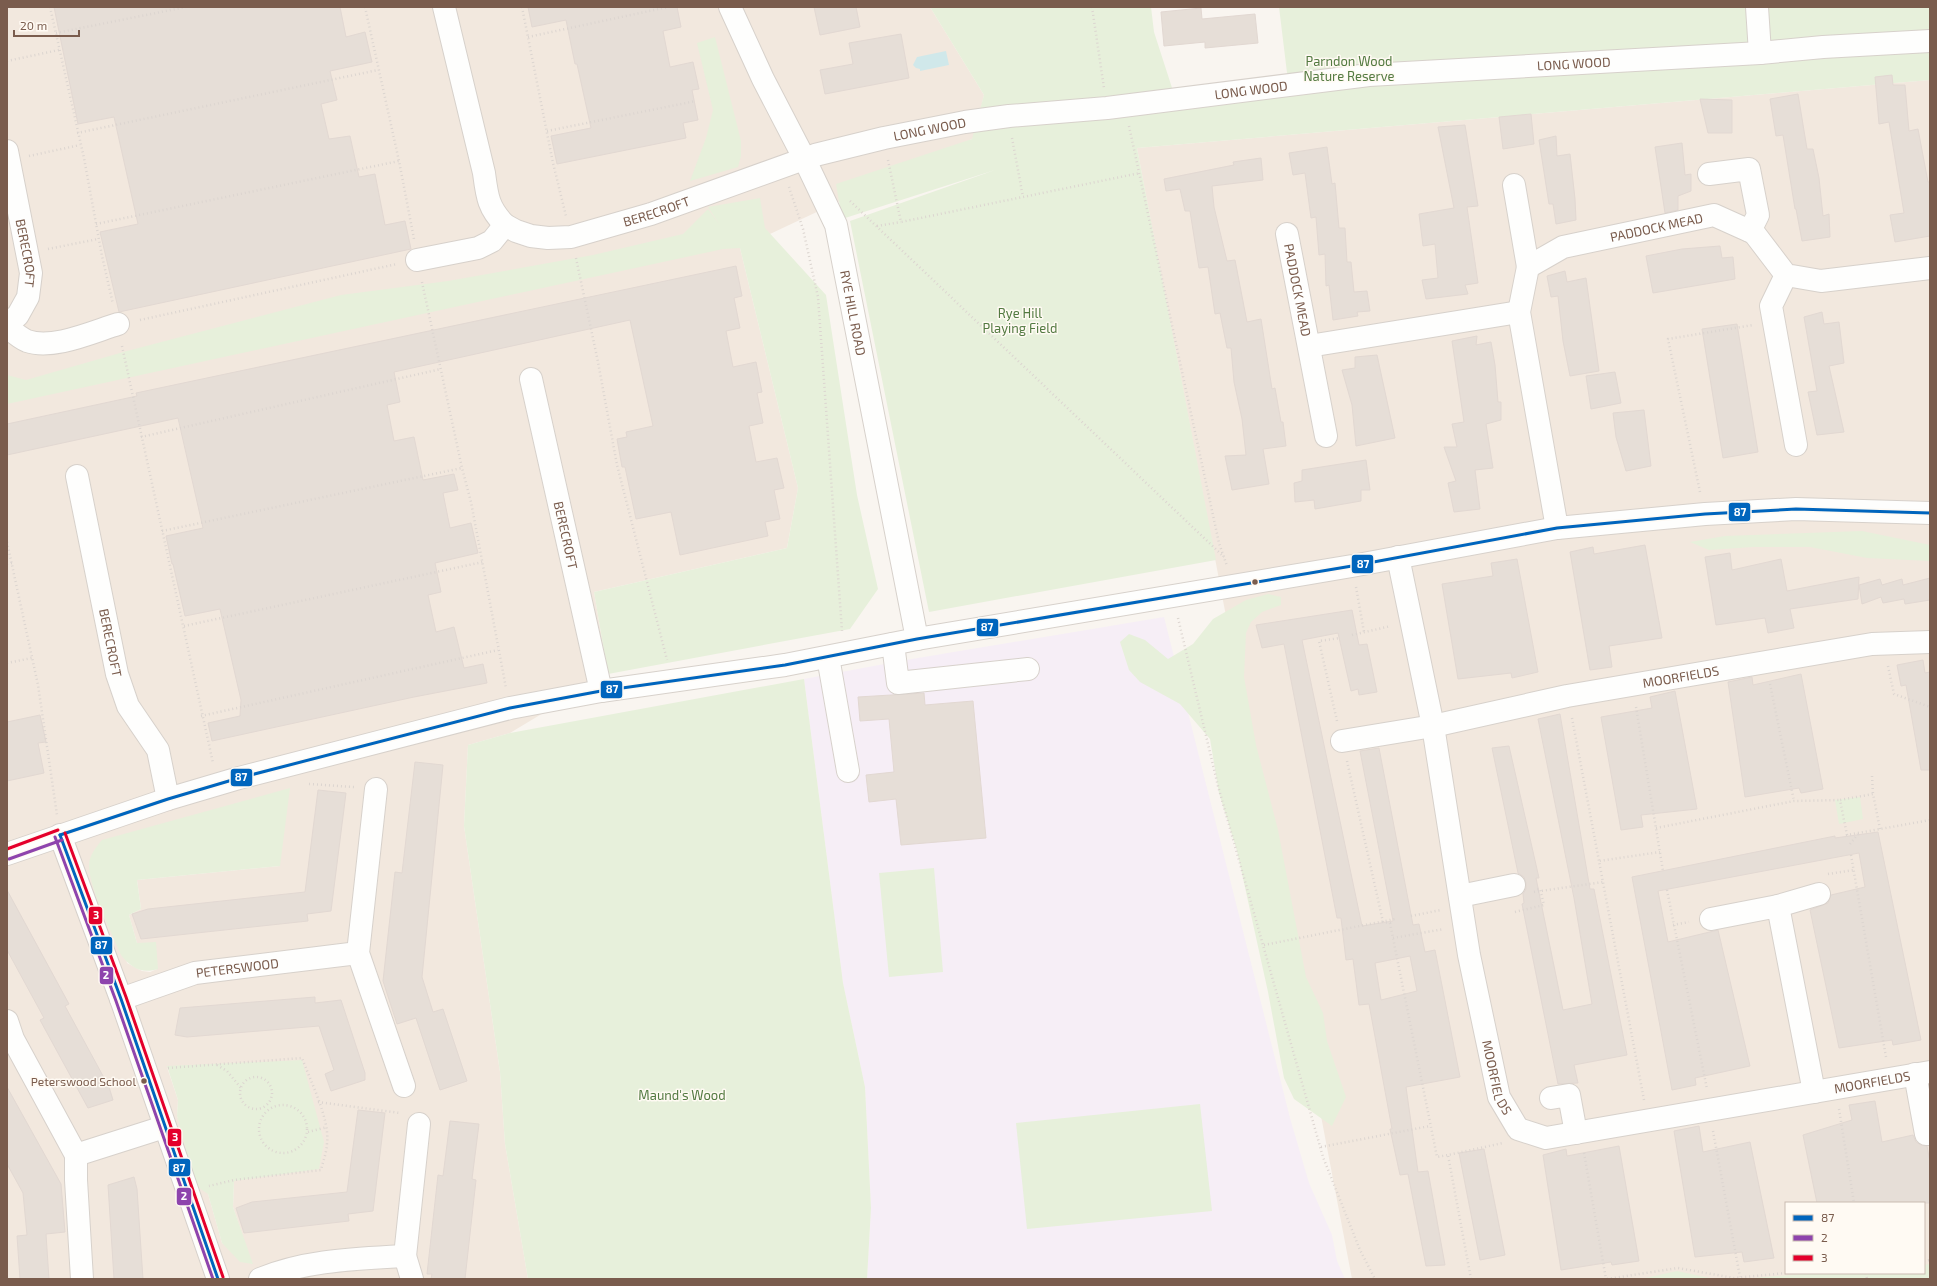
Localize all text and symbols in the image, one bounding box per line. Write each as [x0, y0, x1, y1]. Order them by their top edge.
scale bar [14, 12, 79, 38]
text: 20 m [20, 18, 47, 32]
park label: Parndon Wood Nature Reserve [1303, 53, 1395, 84]
street label: LONG WOOD [1537, 53, 1611, 74]
street label: LONG WOOD [1214, 77, 1289, 102]
street label: LONG WOOD [892, 114, 967, 144]
street label: BERECROFT [621, 193, 692, 230]
street label: PADDOCK MEAD [1608, 210, 1704, 245]
street label: BERECROFT [13, 217, 39, 289]
street label: PADDOCK MEAD [1281, 242, 1315, 338]
street label: RYE HILL ROAD [837, 269, 869, 357]
park label: Rye Hill Playing Field [983, 305, 1058, 336]
street label: BERECROFT [551, 500, 582, 571]
line badge: 87 [1728, 502, 1751, 522]
text: 87 [1734, 505, 1747, 518]
line badge: 87 [1351, 554, 1374, 574]
text: 87 [1357, 557, 1370, 570]
unlabelled marker [1250, 577, 1260, 587]
street label: BERECROFT [96, 607, 125, 679]
line badge: 87 [976, 618, 999, 637]
text: 87 [981, 620, 994, 633]
street label: MOORFIELDS [1641, 662, 1720, 691]
line badge: 87 [600, 680, 623, 699]
text: 87 [606, 682, 619, 695]
line badge: 87 [230, 768, 253, 787]
text: 87 [235, 770, 248, 783]
line badge: 3 [88, 906, 103, 925]
text: 3 [93, 908, 99, 921]
line badge: 87 [90, 936, 113, 955]
text: 87 [95, 938, 108, 951]
street label: PETERSWOOD [195, 955, 280, 981]
line badge: 2 [99, 966, 114, 985]
text: 2 [103, 968, 109, 981]
street label: MOORFIELDS [1479, 1038, 1516, 1117]
street label: MOORFIELDS [1833, 1068, 1911, 1096]
place label: Peterswood School [31, 1074, 136, 1088]
marker: Peterswood School [139, 1076, 149, 1086]
park label: Maund's Wood [638, 1087, 726, 1103]
line badge: 3 [167, 1128, 182, 1147]
text: 3 [172, 1130, 178, 1143]
line badge: 87 [168, 1158, 191, 1177]
text: 87 [173, 1161, 186, 1174]
line badge: 2 [176, 1187, 192, 1206]
text: 2 [181, 1189, 187, 1202]
legend [1785, 1202, 1925, 1274]
text: 87 [1821, 1210, 1834, 1224]
text: 2 [1821, 1230, 1828, 1244]
text: 3 [1821, 1250, 1828, 1264]

